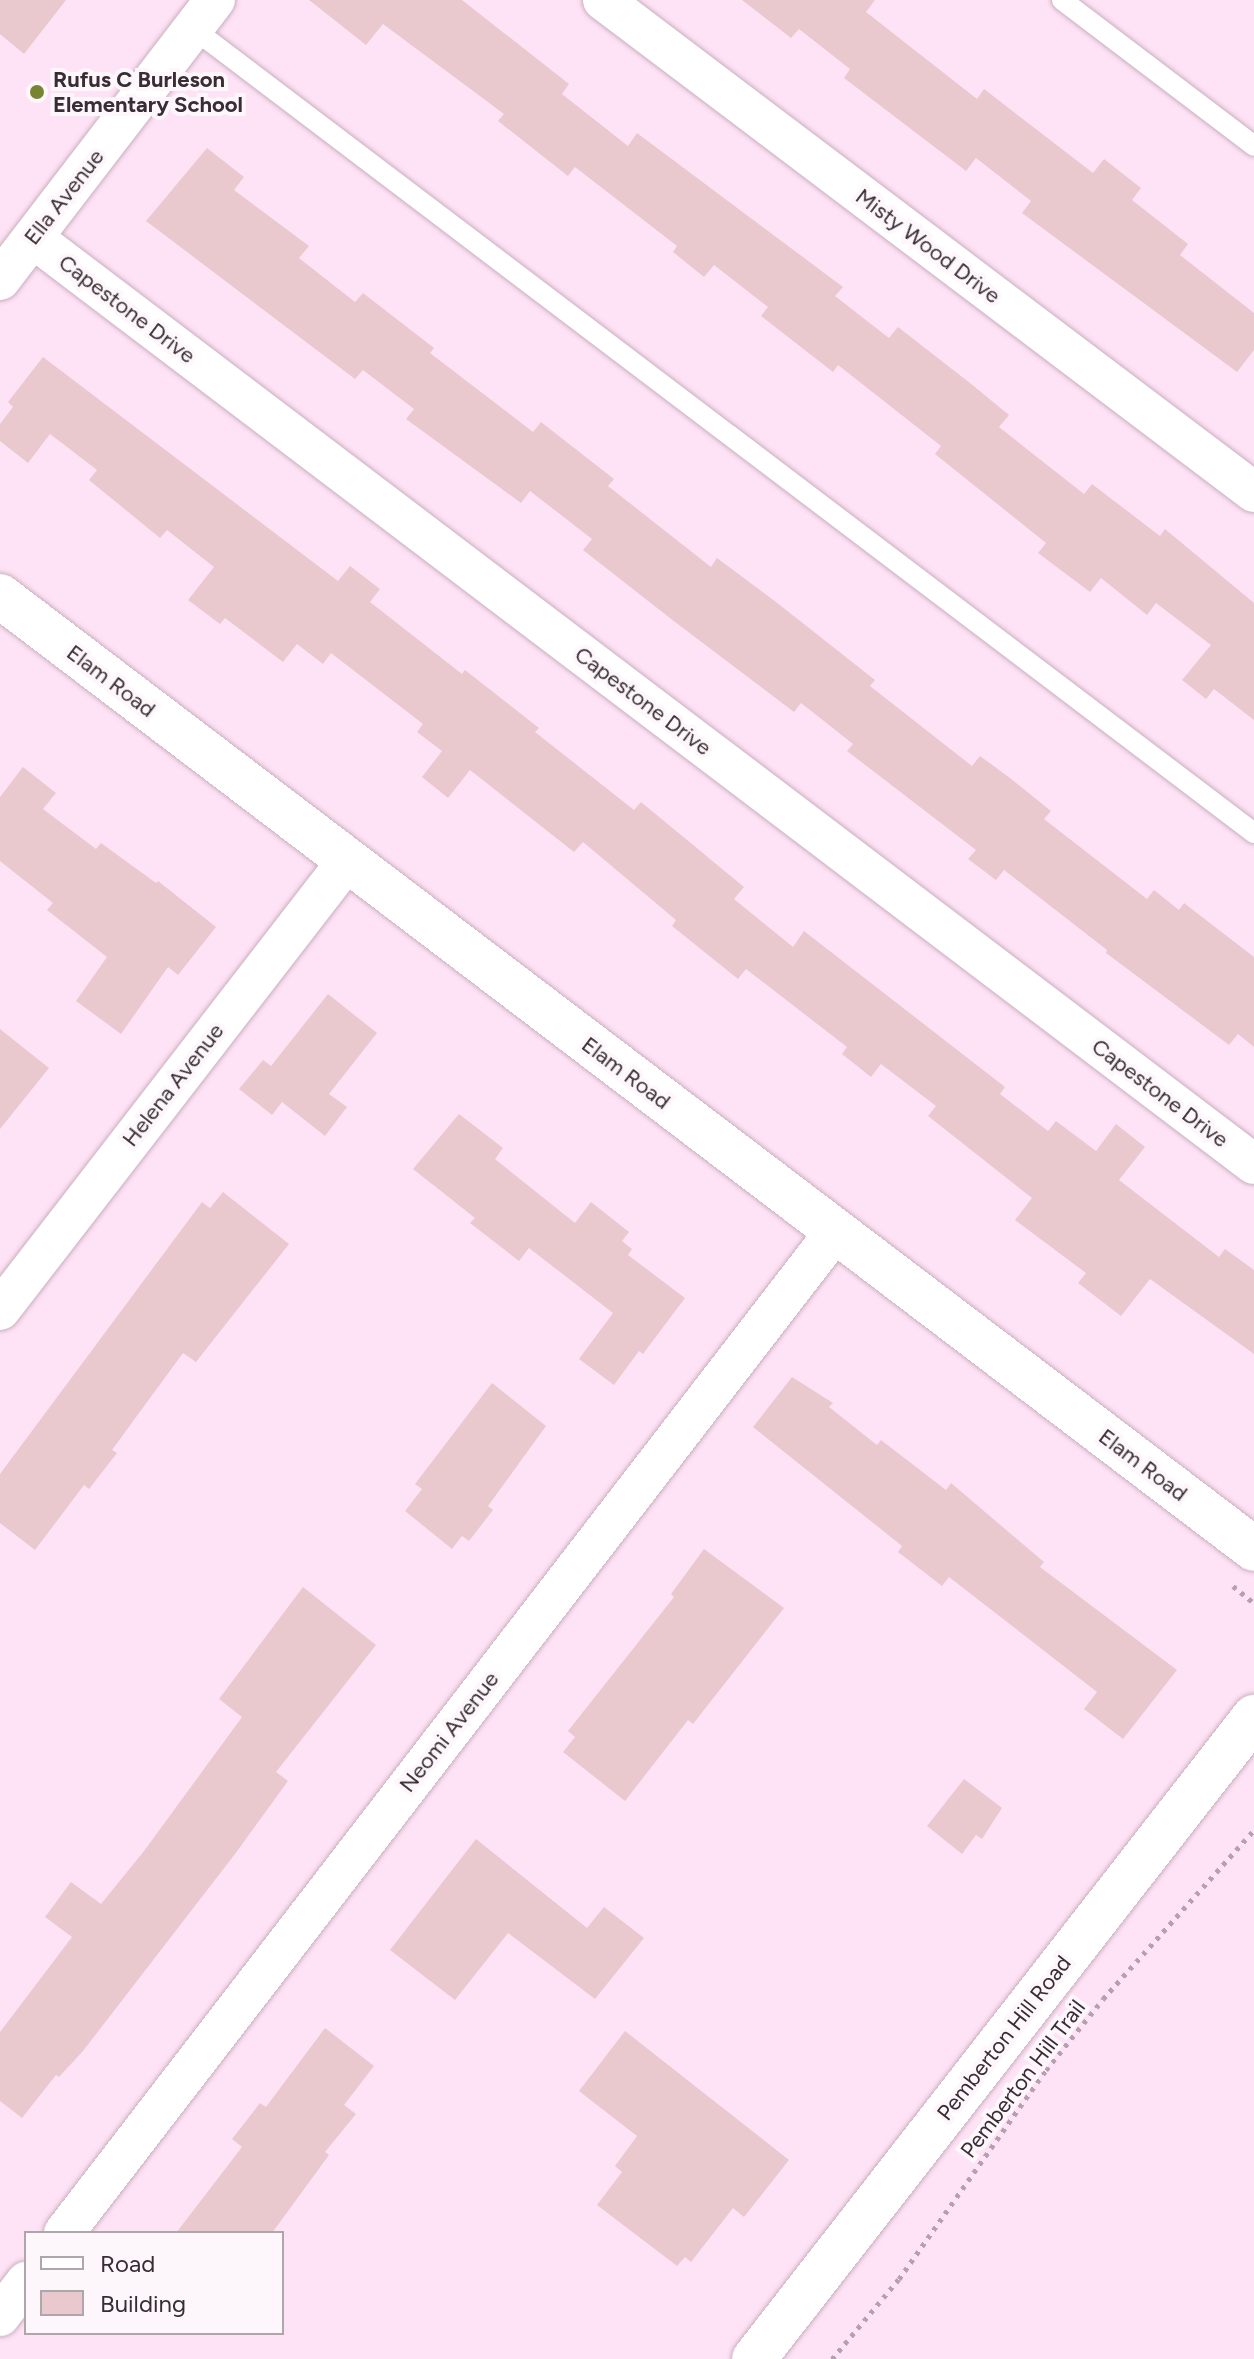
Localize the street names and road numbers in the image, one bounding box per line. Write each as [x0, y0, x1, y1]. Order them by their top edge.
street label: Ella Avenue [19, 144, 109, 250]
street label: Misty Wood Drive [850, 183, 1006, 309]
street label: Capestone Drive [54, 249, 200, 369]
street label: Elam Road [62, 639, 160, 723]
street label: Capestone Drive [570, 641, 716, 761]
street label: Helena Avenue [117, 1018, 229, 1152]
street label: Elam Road [577, 1031, 675, 1115]
street label: Capestone Drive [1087, 1033, 1233, 1153]
street label: Elam Road [1094, 1423, 1192, 1507]
street label: Neomi Avenue [394, 1667, 504, 1797]
street label: Pemberton Hill Road [932, 1950, 1076, 2126]
street label: Pemberton Hill Trail [955, 1995, 1091, 2163]

